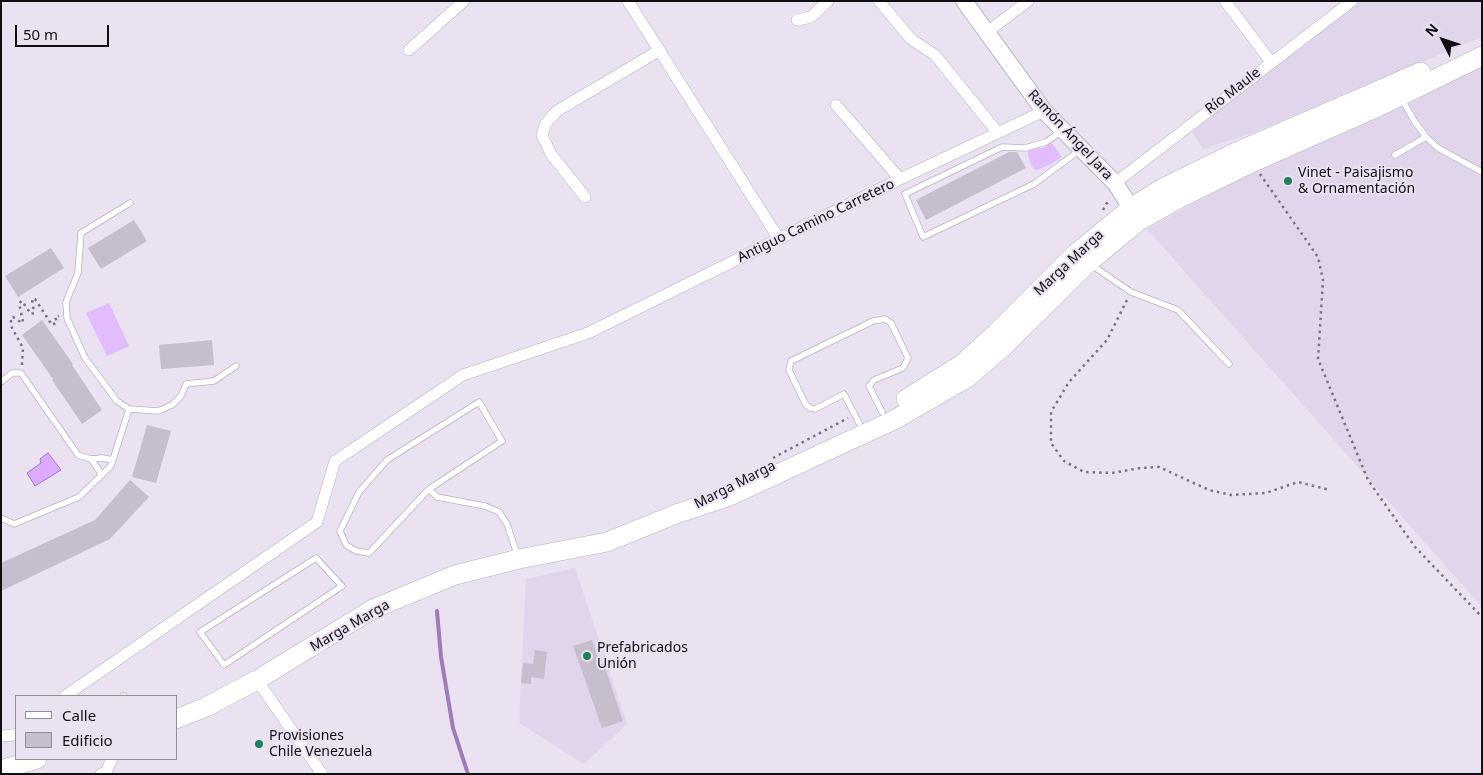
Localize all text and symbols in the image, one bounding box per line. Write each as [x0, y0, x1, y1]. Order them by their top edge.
scale bar [18, 15, 111, 47]
north arrow [1418, 15, 1468, 65]
text: N [1420, 19, 1442, 40]
text: 50 m [23, 24, 58, 44]
street label: Río Maule [1202, 64, 1264, 118]
street label: Ramón Ángel Jara [1024, 87, 1116, 183]
place label: Vinet - Paisajismo & Ornamentación [1298, 165, 1415, 198]
marker: Vinet - Paisajismo & Ornamentación [1282, 175, 1294, 187]
street label: Antiguo Camino Carretero [735, 176, 897, 266]
street label: Marga Marga [1031, 227, 1107, 299]
street label: Marga Marga [692, 457, 778, 513]
street label: Marga Marga [307, 596, 393, 656]
place label: Prefabricados Unión [597, 640, 688, 672]
marker: Prefabricados Unión [581, 650, 593, 662]
legend [15, 695, 178, 760]
text: Calle [62, 705, 96, 725]
place label: Provisiones Chile Venezuela [269, 728, 372, 760]
text: Edificio [62, 730, 113, 750]
marker: Provisiones Chile Venezuela [253, 738, 265, 750]

